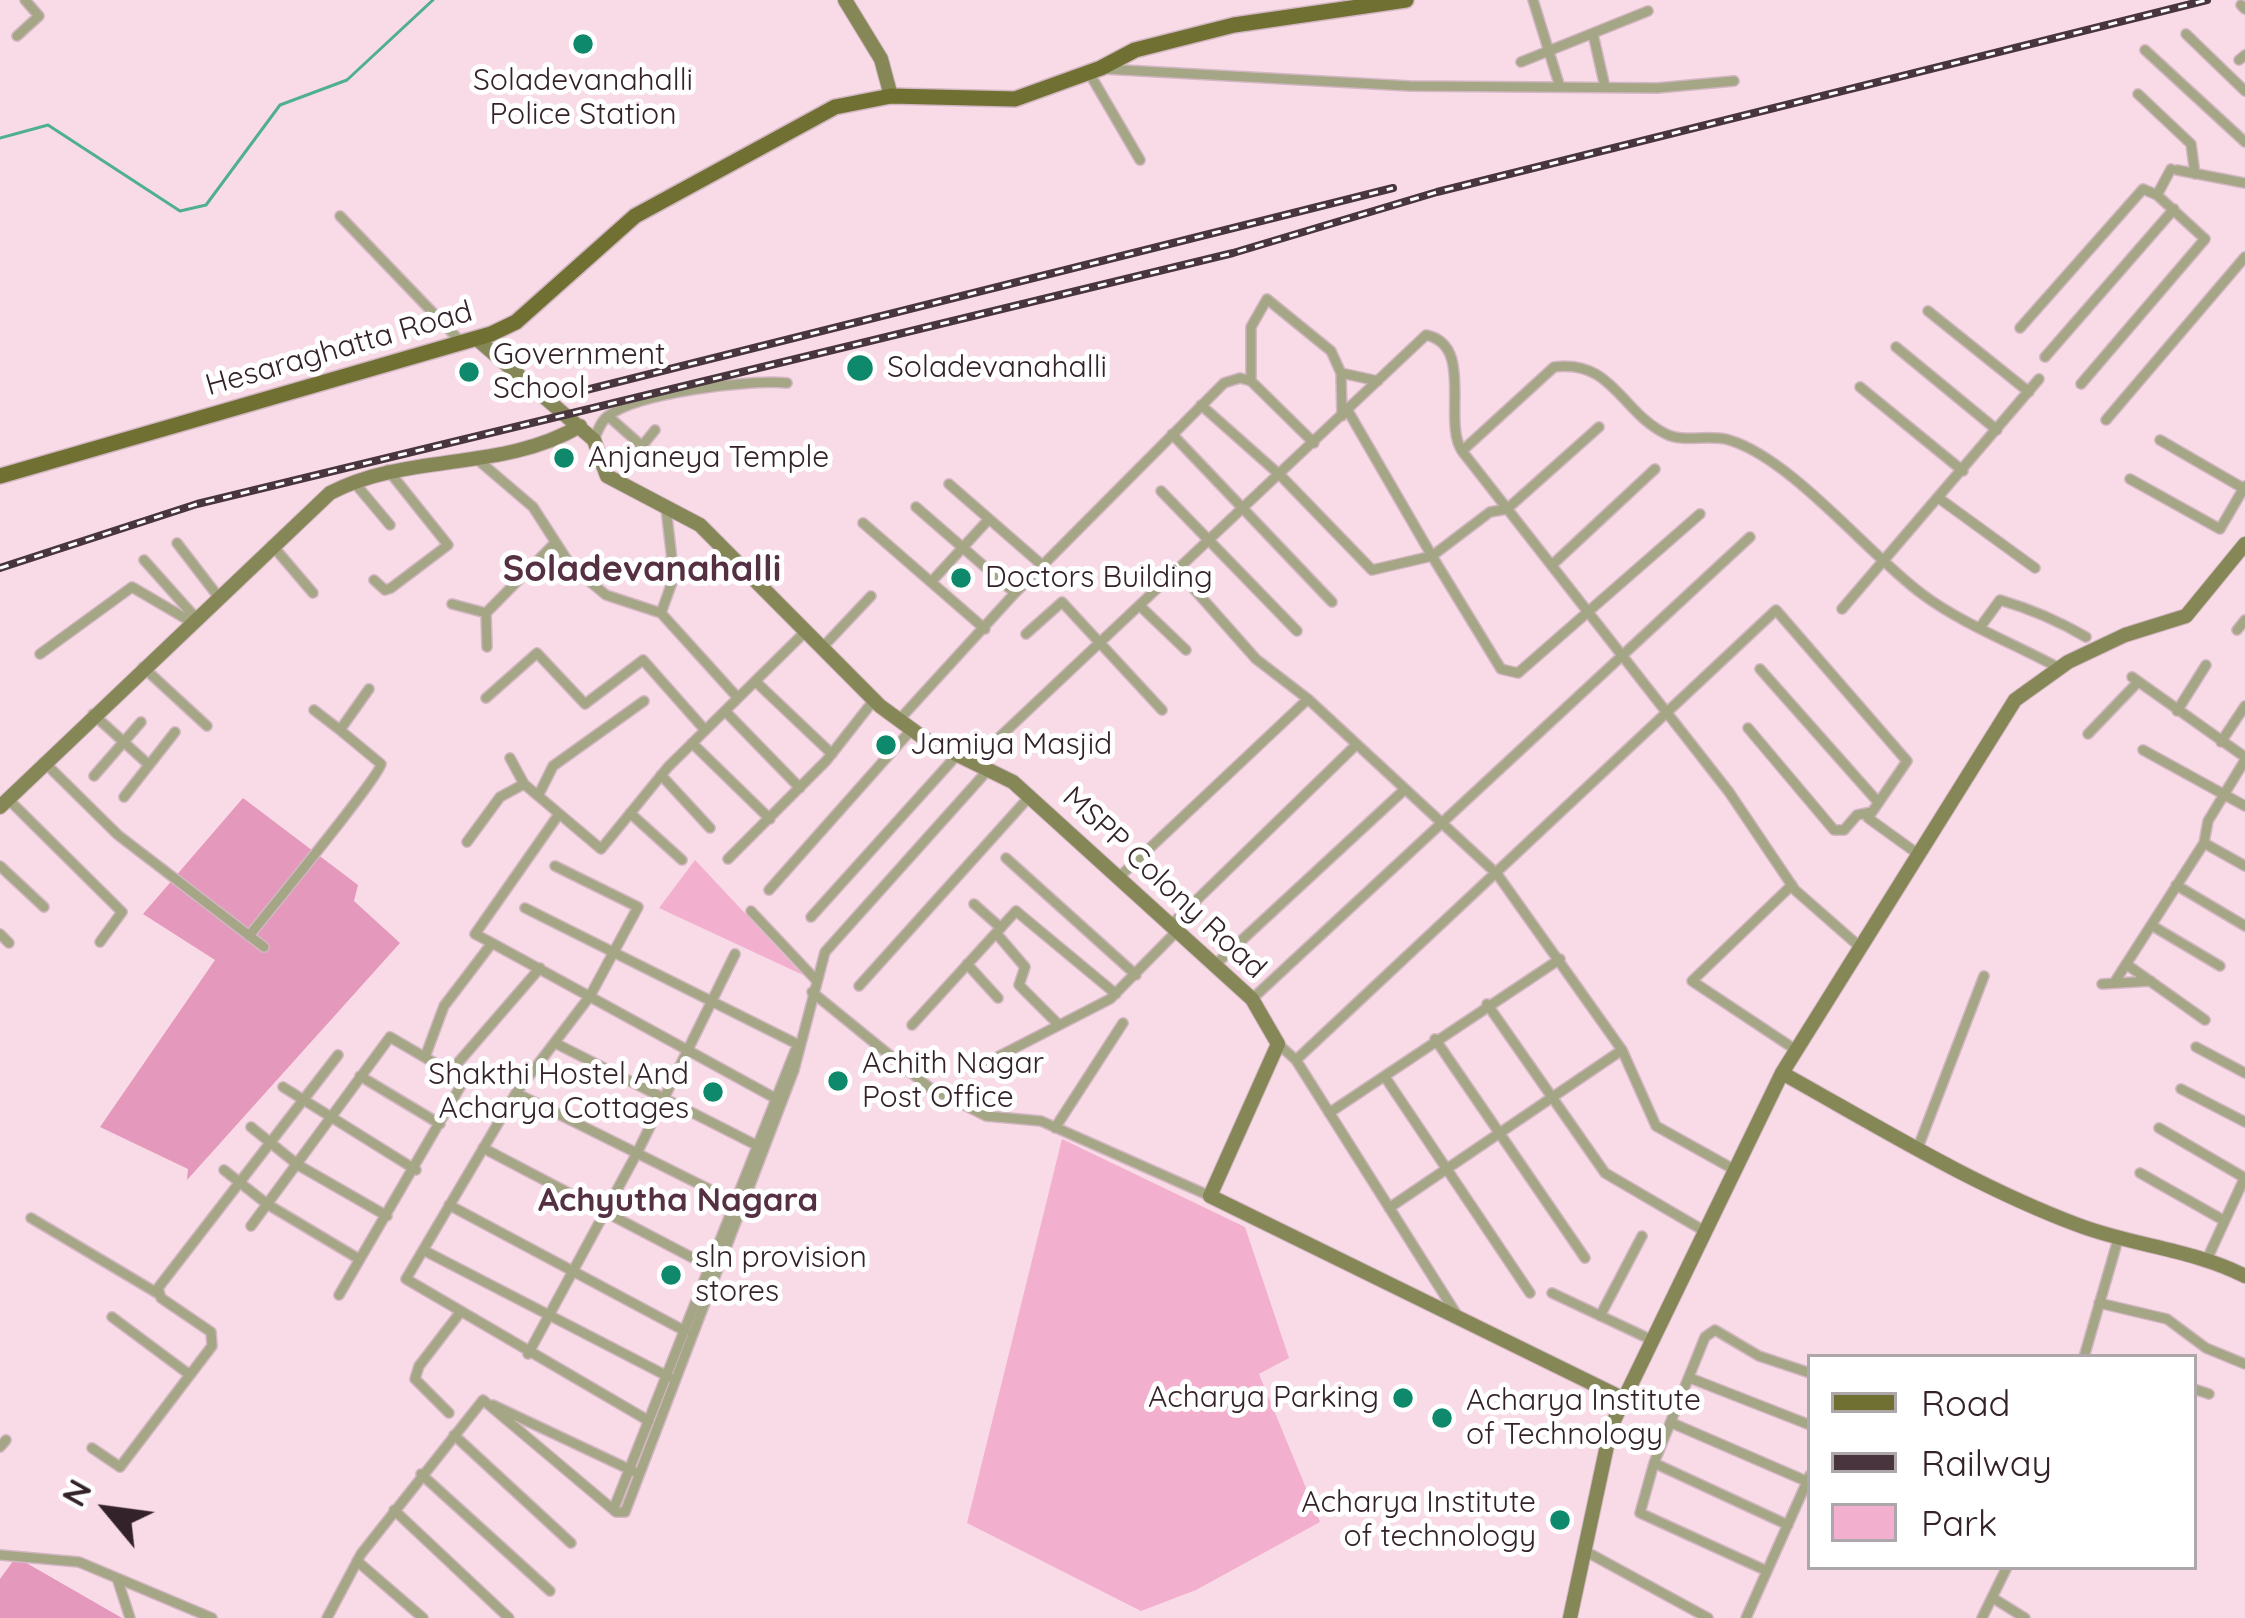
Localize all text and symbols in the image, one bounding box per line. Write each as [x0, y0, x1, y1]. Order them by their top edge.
marker: Soladevanahalli Police Station [570, 31, 596, 57]
place label: Soladevanahalli Police Station [473, 63, 693, 134]
street label: Hesaraghatta Road [202, 294, 476, 404]
place label: Government School [493, 337, 665, 407]
place label: Soladevanahalli [887, 350, 1107, 386]
marker: Soladevanahalli [844, 352, 876, 384]
marker: Government School [456, 359, 482, 385]
place label: Anjaneya Temple [588, 440, 829, 476]
marker: Anjaneya Temple [551, 445, 577, 471]
district label: Soladevanahalli [503, 548, 781, 592]
place label: Doctors Building [985, 560, 1213, 596]
marker: Doctors Building [948, 565, 974, 591]
place label: Jamiya Masjid [910, 727, 1112, 763]
marker: Jamiya Masjid [873, 732, 899, 758]
street label: MSPP Colony Road [1055, 780, 1273, 986]
place label: Achith Nagar Post Office [862, 1046, 1044, 1116]
place label: Shakthi Hostel And Acharya Cottages [428, 1057, 689, 1128]
marker: Achith Nagar Post Office [825, 1068, 851, 1094]
marker: Shakthi Hostel And Acharya Cottages [700, 1079, 726, 1105]
district label: Achyutha Nagara [538, 1181, 818, 1221]
place label: sln provision stores [695, 1240, 867, 1310]
marker: sln provision stores [658, 1262, 684, 1288]
legend [1807, 1354, 2197, 1570]
place label: Acharya Parking [1148, 1380, 1379, 1416]
text: Road [1921, 1380, 2010, 1425]
place label: Acharya Institute of Technology [1466, 1383, 1701, 1454]
marker: Acharya Parking [1390, 1385, 1416, 1411]
marker: Acharya Institute of Technology [1429, 1405, 1455, 1431]
text: Railway [1921, 1440, 2052, 1485]
north arrow [48, 1450, 168, 1570]
text: N [52, 1472, 100, 1513]
place label: Acharya Institute of technology [1301, 1485, 1536, 1556]
text: Park [1921, 1500, 1997, 1545]
marker: Acharya Institute of technology [1547, 1507, 1573, 1533]

